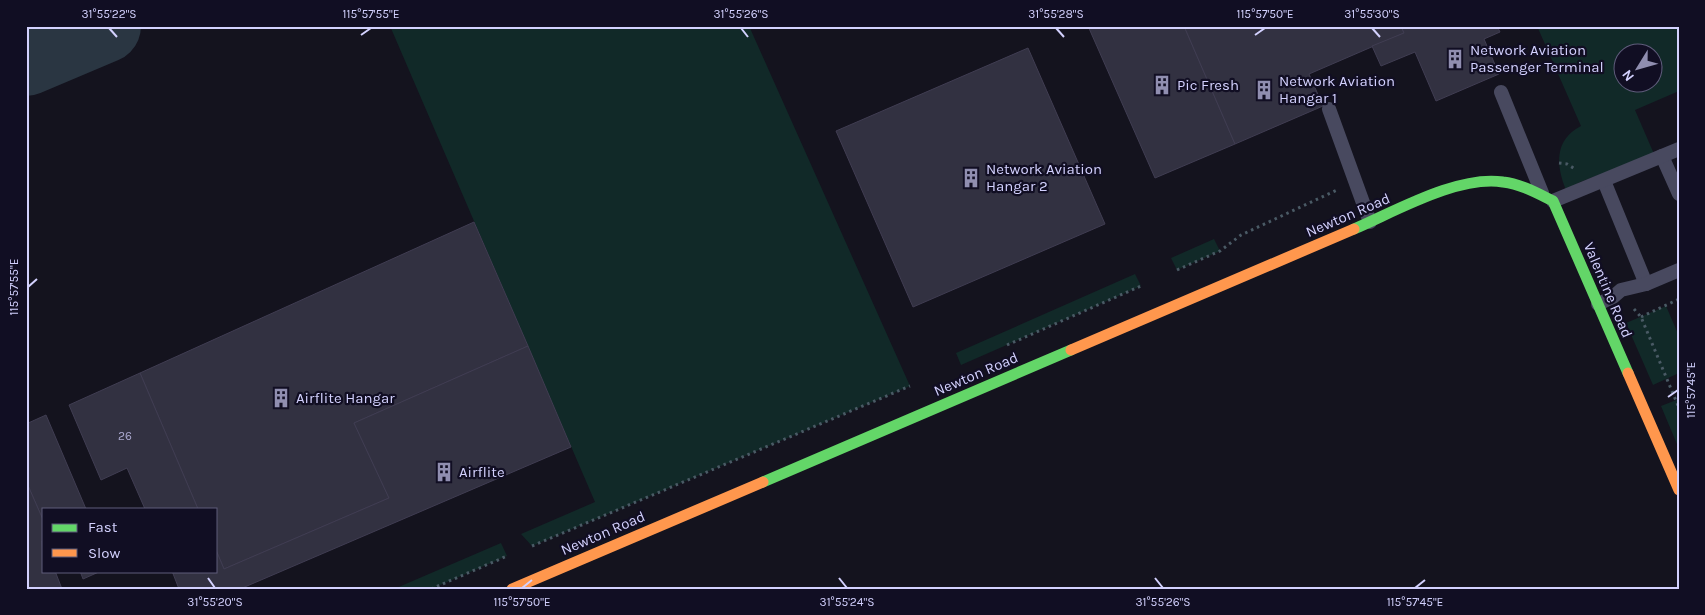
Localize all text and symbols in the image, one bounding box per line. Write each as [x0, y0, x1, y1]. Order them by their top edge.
text: 31°55'22"S [81, 7, 137, 21]
text: 115°57'55"E [343, 7, 399, 21]
text: 31°55'26"S [713, 7, 769, 21]
text: 31°55'28"S [1028, 7, 1084, 21]
text: 115°57'50"E [1236, 7, 1294, 21]
text: 31°55'30"S [1344, 7, 1400, 21]
place label: Network Aviation Passenger Terminal [1470, 41, 1604, 76]
north arrow [1612, 42, 1662, 92]
building icon: Network Aviation Passenger Terminal [1444, 48, 1466, 70]
text: N [1618, 66, 1638, 85]
place label: Network Aviation Hangar 1 [1279, 72, 1395, 107]
building icon: Pic Fresh [1151, 74, 1173, 96]
place label: Pic Fresh [1177, 76, 1239, 94]
building icon: Network Aviation Hangar 1 [1253, 79, 1275, 101]
place label: Network Aviation Hangar 2 [986, 160, 1102, 195]
building icon: Network Aviation Hangar 2 [960, 167, 982, 189]
street label: Newton Road [1303, 189, 1393, 241]
street label: Valentine Road [1580, 239, 1636, 341]
text: 115°57'55"E [7, 259, 21, 315]
street label: Newton Road [931, 348, 1021, 400]
text: 115°57'45"E [1684, 362, 1698, 418]
building icon: Airflite Hangar [270, 387, 292, 409]
place label: Airflite Hangar [296, 389, 395, 407]
house number: 26 [118, 429, 132, 443]
building icon: Airflite [433, 461, 455, 483]
place label: Airflite [459, 463, 505, 481]
street label: Newton Road [558, 507, 648, 559]
legend [42, 508, 218, 572]
text: Fast [88, 518, 118, 536]
text: Slow [88, 544, 120, 562]
text: 31°55'20"S [187, 595, 243, 609]
text: 115°57'50"E [493, 595, 551, 609]
text: 31°55'24"S [820, 595, 874, 609]
text: 31°55'26"S [1135, 595, 1191, 609]
text: 115°57'45"E [1387, 595, 1443, 609]

